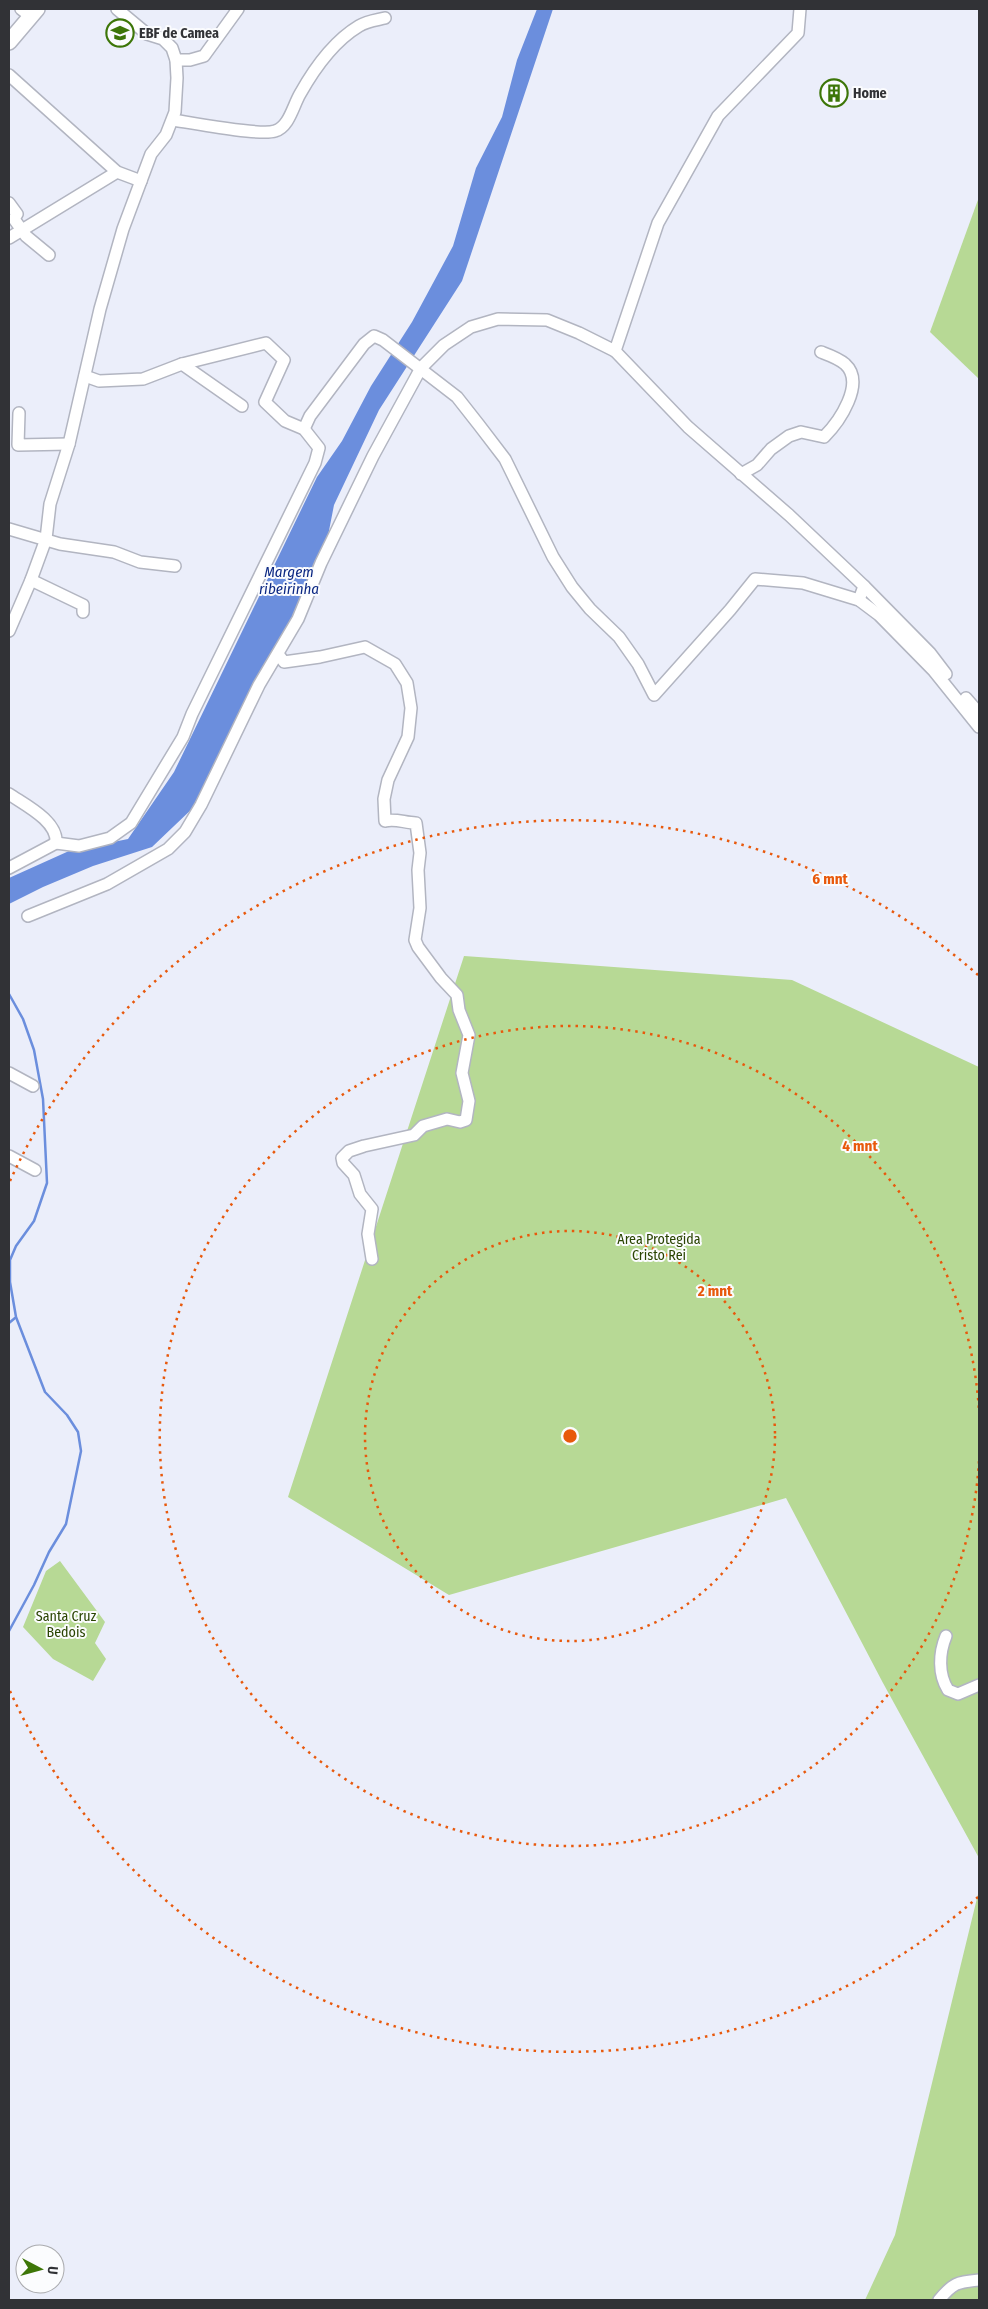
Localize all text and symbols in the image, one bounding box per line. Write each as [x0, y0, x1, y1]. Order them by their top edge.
school or university icon: EBF de Camea [105, 18, 135, 48]
place label: EBF de Camea [139, 25, 219, 42]
building icon: Home [819, 78, 849, 108]
place label: Home [853, 85, 887, 102]
water label: Margem ribeirinha [259, 563, 319, 598]
text: 6 mnt [812, 870, 848, 888]
text: 4 mnt [842, 1137, 878, 1155]
park label: Area Protegida Cristo Rei [617, 1231, 701, 1264]
text: 2 mnt [697, 1282, 733, 1300]
centre of rings [561, 1427, 579, 1445]
park label: Santa Cruz Bedois [36, 1608, 97, 1641]
north arrow [15, 2244, 65, 2294]
text: U [44, 2265, 61, 2275]

